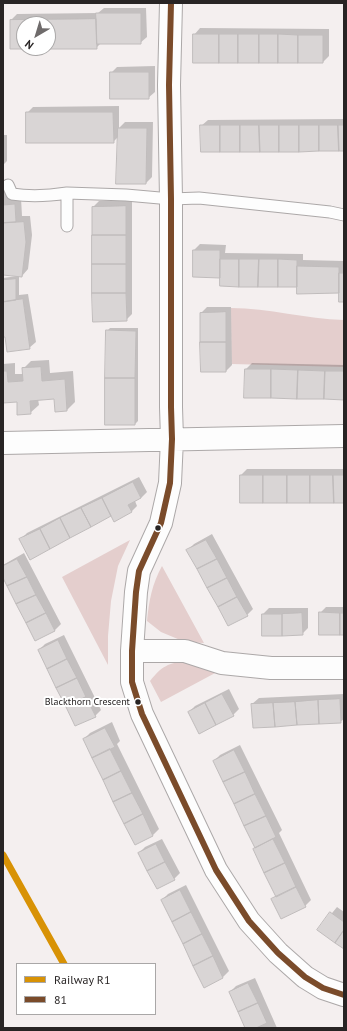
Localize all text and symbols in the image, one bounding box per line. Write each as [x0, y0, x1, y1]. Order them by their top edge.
north arrow [16, 16, 56, 56]
text: N [22, 37, 36, 52]
unlabelled marker [153, 523, 163, 533]
place label: Blackthorn Crescent [45, 696, 130, 708]
marker: Blackthorn Crescent [133, 697, 143, 707]
legend [16, 963, 156, 1015]
text: Railway R1 [54, 972, 111, 987]
text: 81 [54, 992, 67, 1007]

